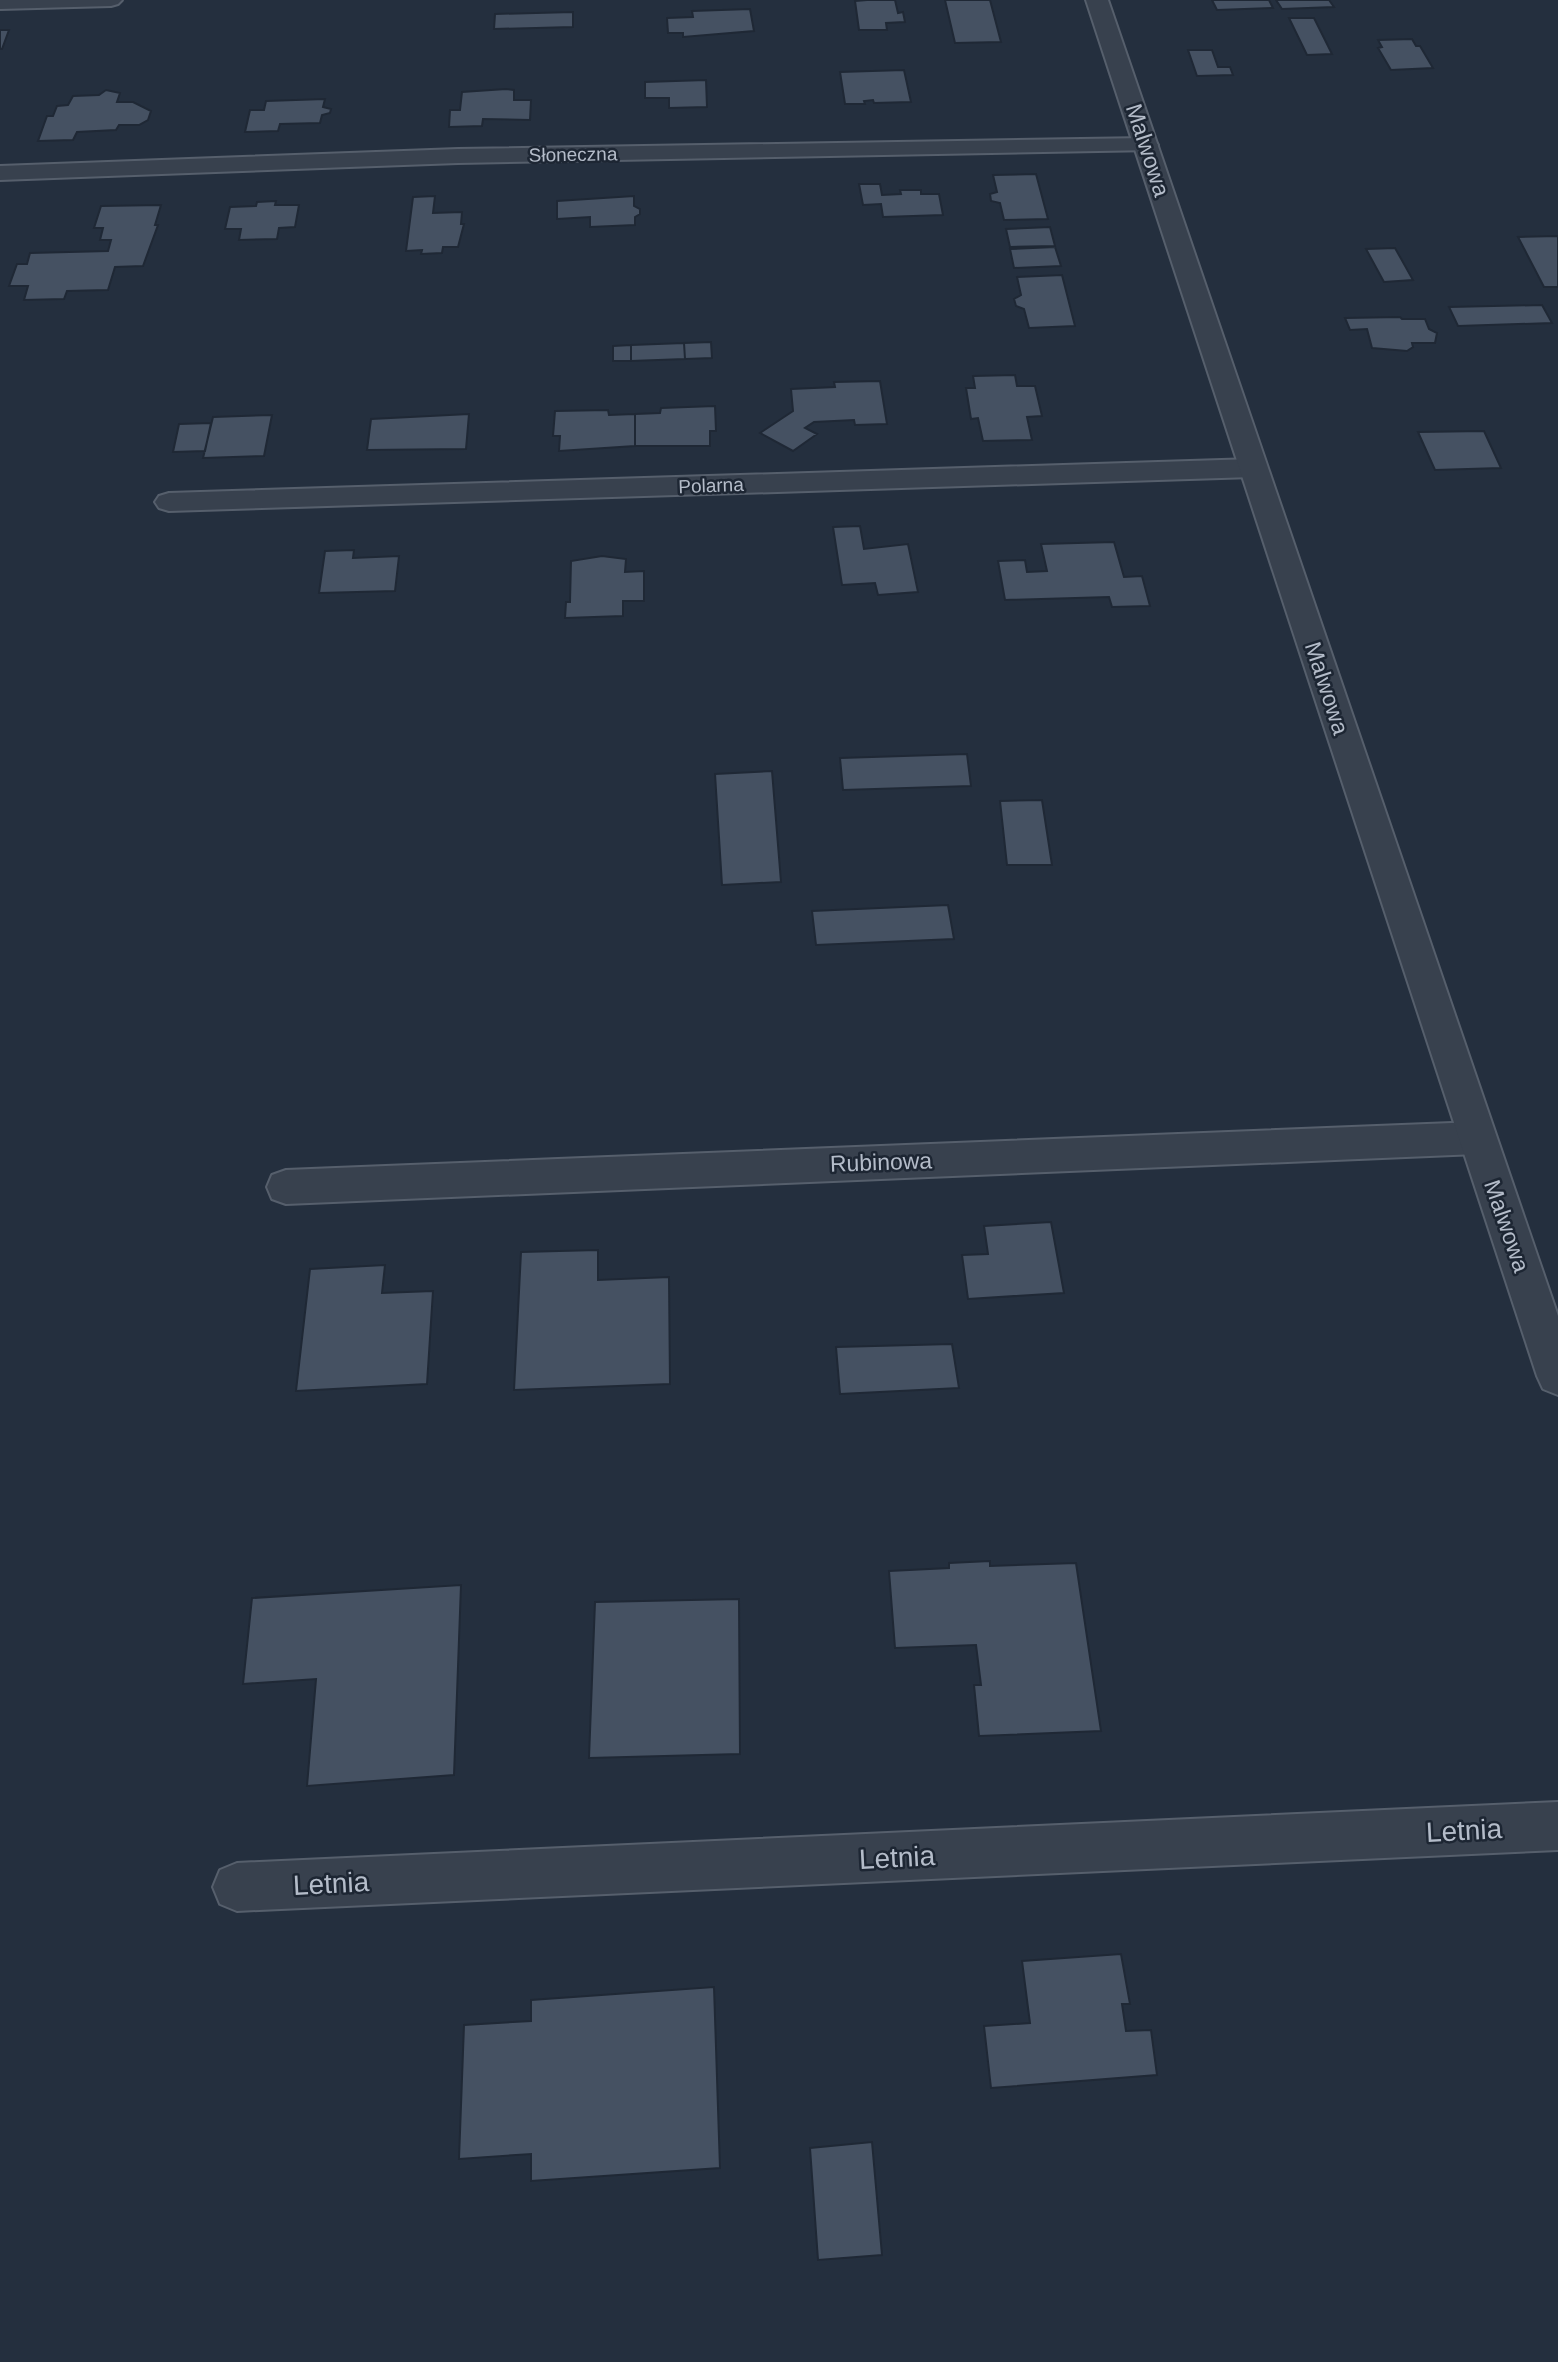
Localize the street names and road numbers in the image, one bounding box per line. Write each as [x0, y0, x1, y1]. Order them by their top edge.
street label: Malwowa [1121, 100, 1175, 200]
street label: Słoneczna [528, 143, 618, 166]
street label: Polarna [678, 474, 745, 497]
street label: Malwowa [1300, 638, 1354, 738]
street label: Rubinowa [829, 1147, 933, 1177]
street label: Malwowa [1479, 1176, 1535, 1276]
street label: Letnia [1425, 1813, 1503, 1848]
street label: Letnia [858, 1840, 936, 1875]
street label: Letnia [292, 1866, 370, 1901]

